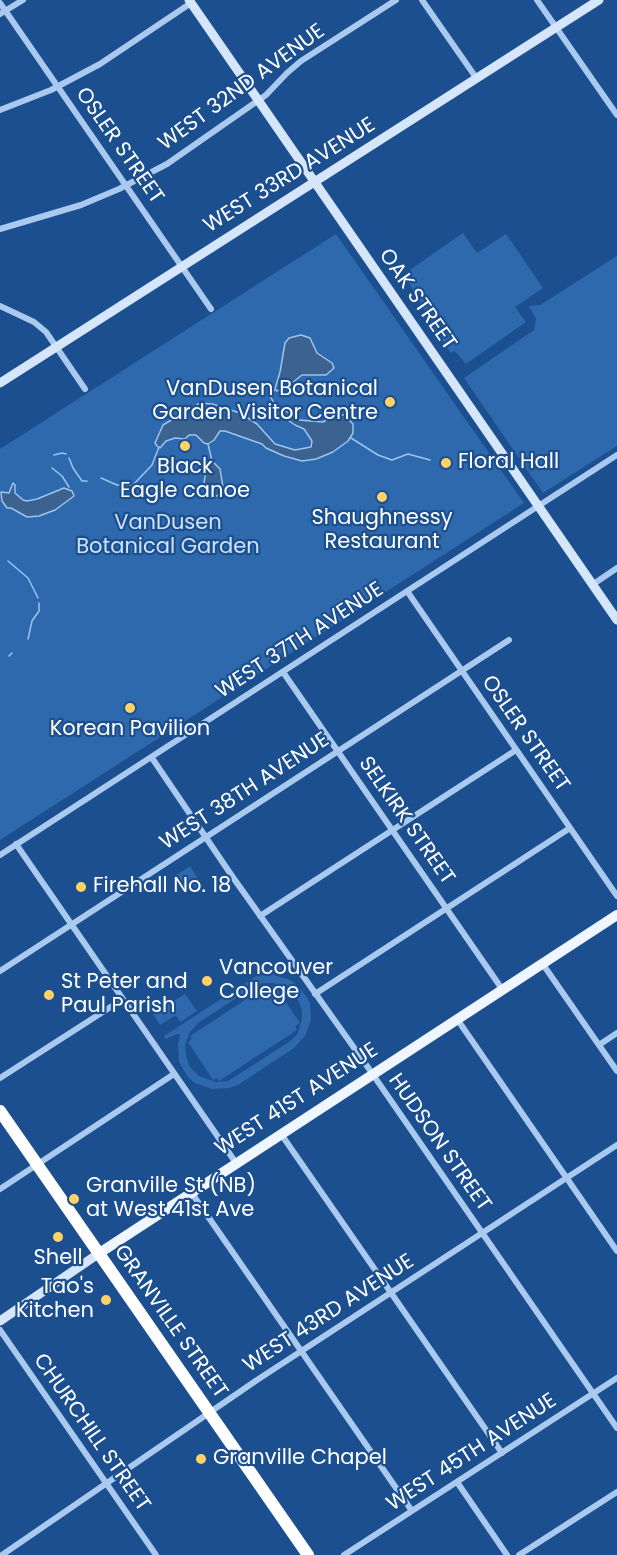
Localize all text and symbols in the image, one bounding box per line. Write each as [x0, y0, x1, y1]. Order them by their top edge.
street label: WEST 32ND AVENUE [154, 19, 330, 157]
street label: OSLER STREET [70, 83, 168, 209]
street label: WEST 33RD AVENUE [200, 113, 380, 239]
street label: OAK STREET [373, 244, 461, 356]
place label: VanDusen Botanical Garden Visitor Centre [152, 377, 378, 427]
marker: VanDusen Botanical Garden Visitor Centre [383, 395, 397, 409]
marker: Black Eagle canoe [178, 439, 192, 453]
place label: Floral Hall [458, 450, 559, 476]
place label: Black Eagle canoe [120, 455, 250, 505]
marker: Floral Hall [439, 456, 453, 470]
marker: Shaughnessy Restaurant [375, 490, 389, 504]
place label: Shaughnessy Restaurant [311, 506, 453, 556]
park label: VanDusen Botanical Garden [76, 511, 260, 561]
street label: WEST 37TH AVENUE [211, 577, 389, 705]
street label: OSLER STREET [476, 671, 574, 797]
marker: Korean Pavilion [123, 701, 137, 715]
place label: Korean Pavilion [50, 717, 210, 743]
street label: WEST 38TH AVENUE [156, 728, 334, 856]
street label: SELKIRK STREET [353, 752, 459, 890]
place label: Firehall No. 18 [93, 874, 231, 900]
marker: Firehall No. 18 [74, 880, 88, 894]
place label: Vancouver College [219, 956, 333, 1006]
place label: St Peter and Paul Parish [61, 970, 188, 1020]
marker: Vancouver College [200, 974, 214, 988]
marker: St Peter and Paul Parish [42, 988, 56, 1002]
street label: WEST 41ST AVENUE [211, 1038, 383, 1162]
street label: HUDSON STREET [382, 1069, 496, 1217]
place label: Granville St (NB) at West 41st Ave [86, 1174, 256, 1224]
marker: Granville St (NB) at West 41st Ave [67, 1192, 81, 1206]
marker: Shell [51, 1230, 65, 1244]
street label: GRANVILLE STREET [108, 1241, 232, 1403]
place label: Shell [33, 1246, 83, 1272]
street label: WEST 43RD AVENUE [239, 1249, 419, 1379]
place label: Tao's Kitchen [16, 1275, 94, 1325]
marker: Tao's Kitchen [99, 1293, 113, 1307]
street label: CHURCHILL STREET [27, 1349, 155, 1517]
street label: WEST 45TH AVENUE [382, 1389, 562, 1517]
place label: Granville Chapel [213, 1446, 387, 1472]
marker: Granville Chapel [194, 1452, 208, 1466]

